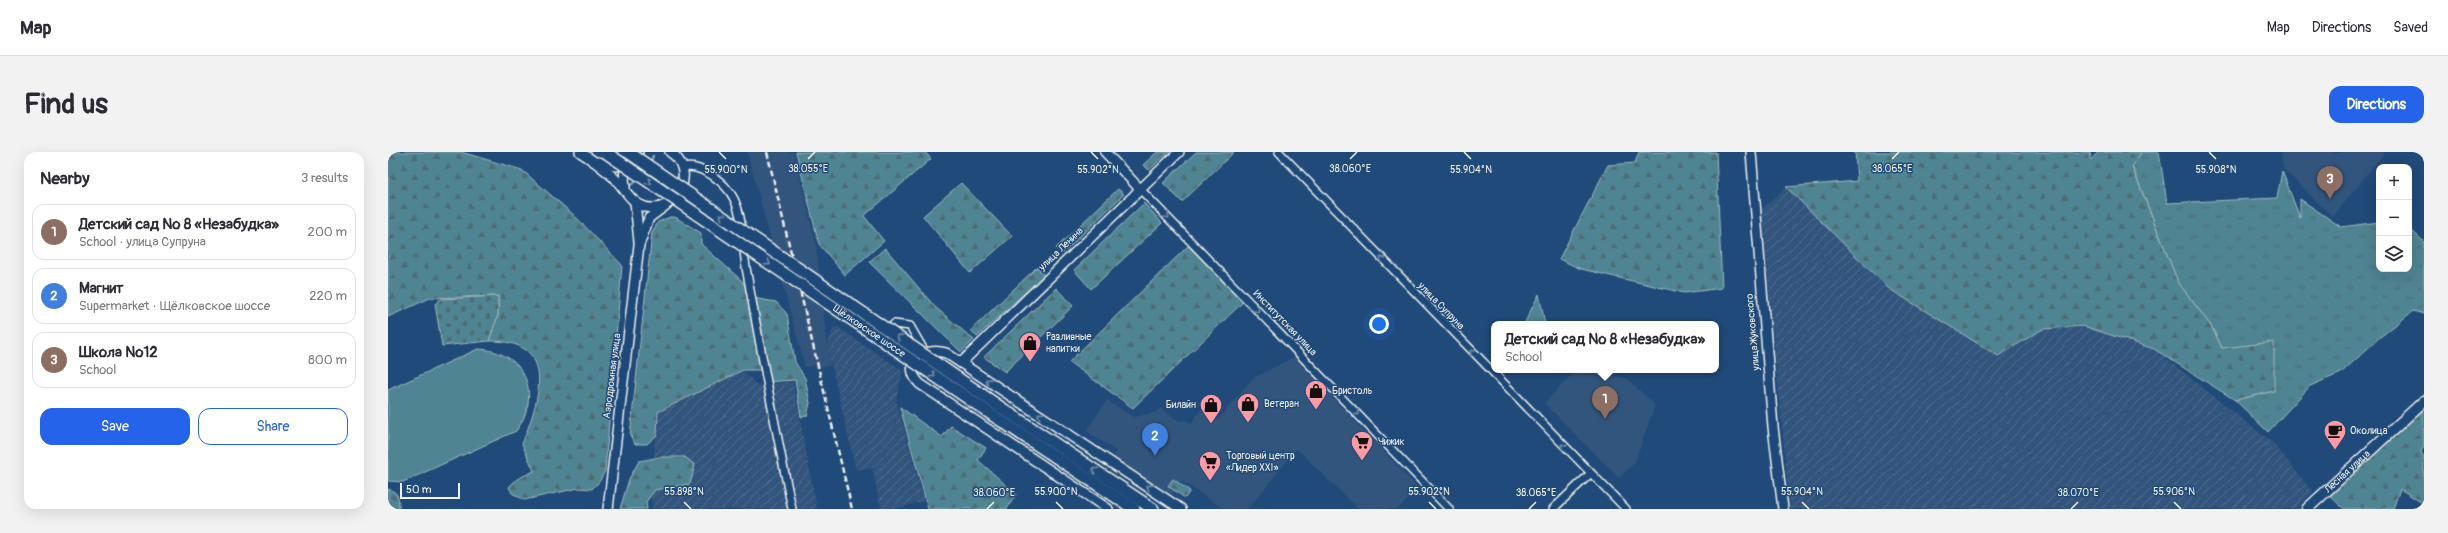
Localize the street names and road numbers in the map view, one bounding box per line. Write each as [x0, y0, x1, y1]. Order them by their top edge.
street label: улица Ленина [1036, 225, 1086, 274]
street label: улица Супруна [1415, 279, 1467, 332]
street label: Институтская улица [1251, 288, 1320, 358]
street label: улица Жуковского [1744, 292, 1762, 372]
street label: Щёлковское шоссе [830, 302, 908, 360]
street label: Аэродромная улица [601, 332, 623, 419]
street label: Лесная улица [2321, 448, 2373, 496]

